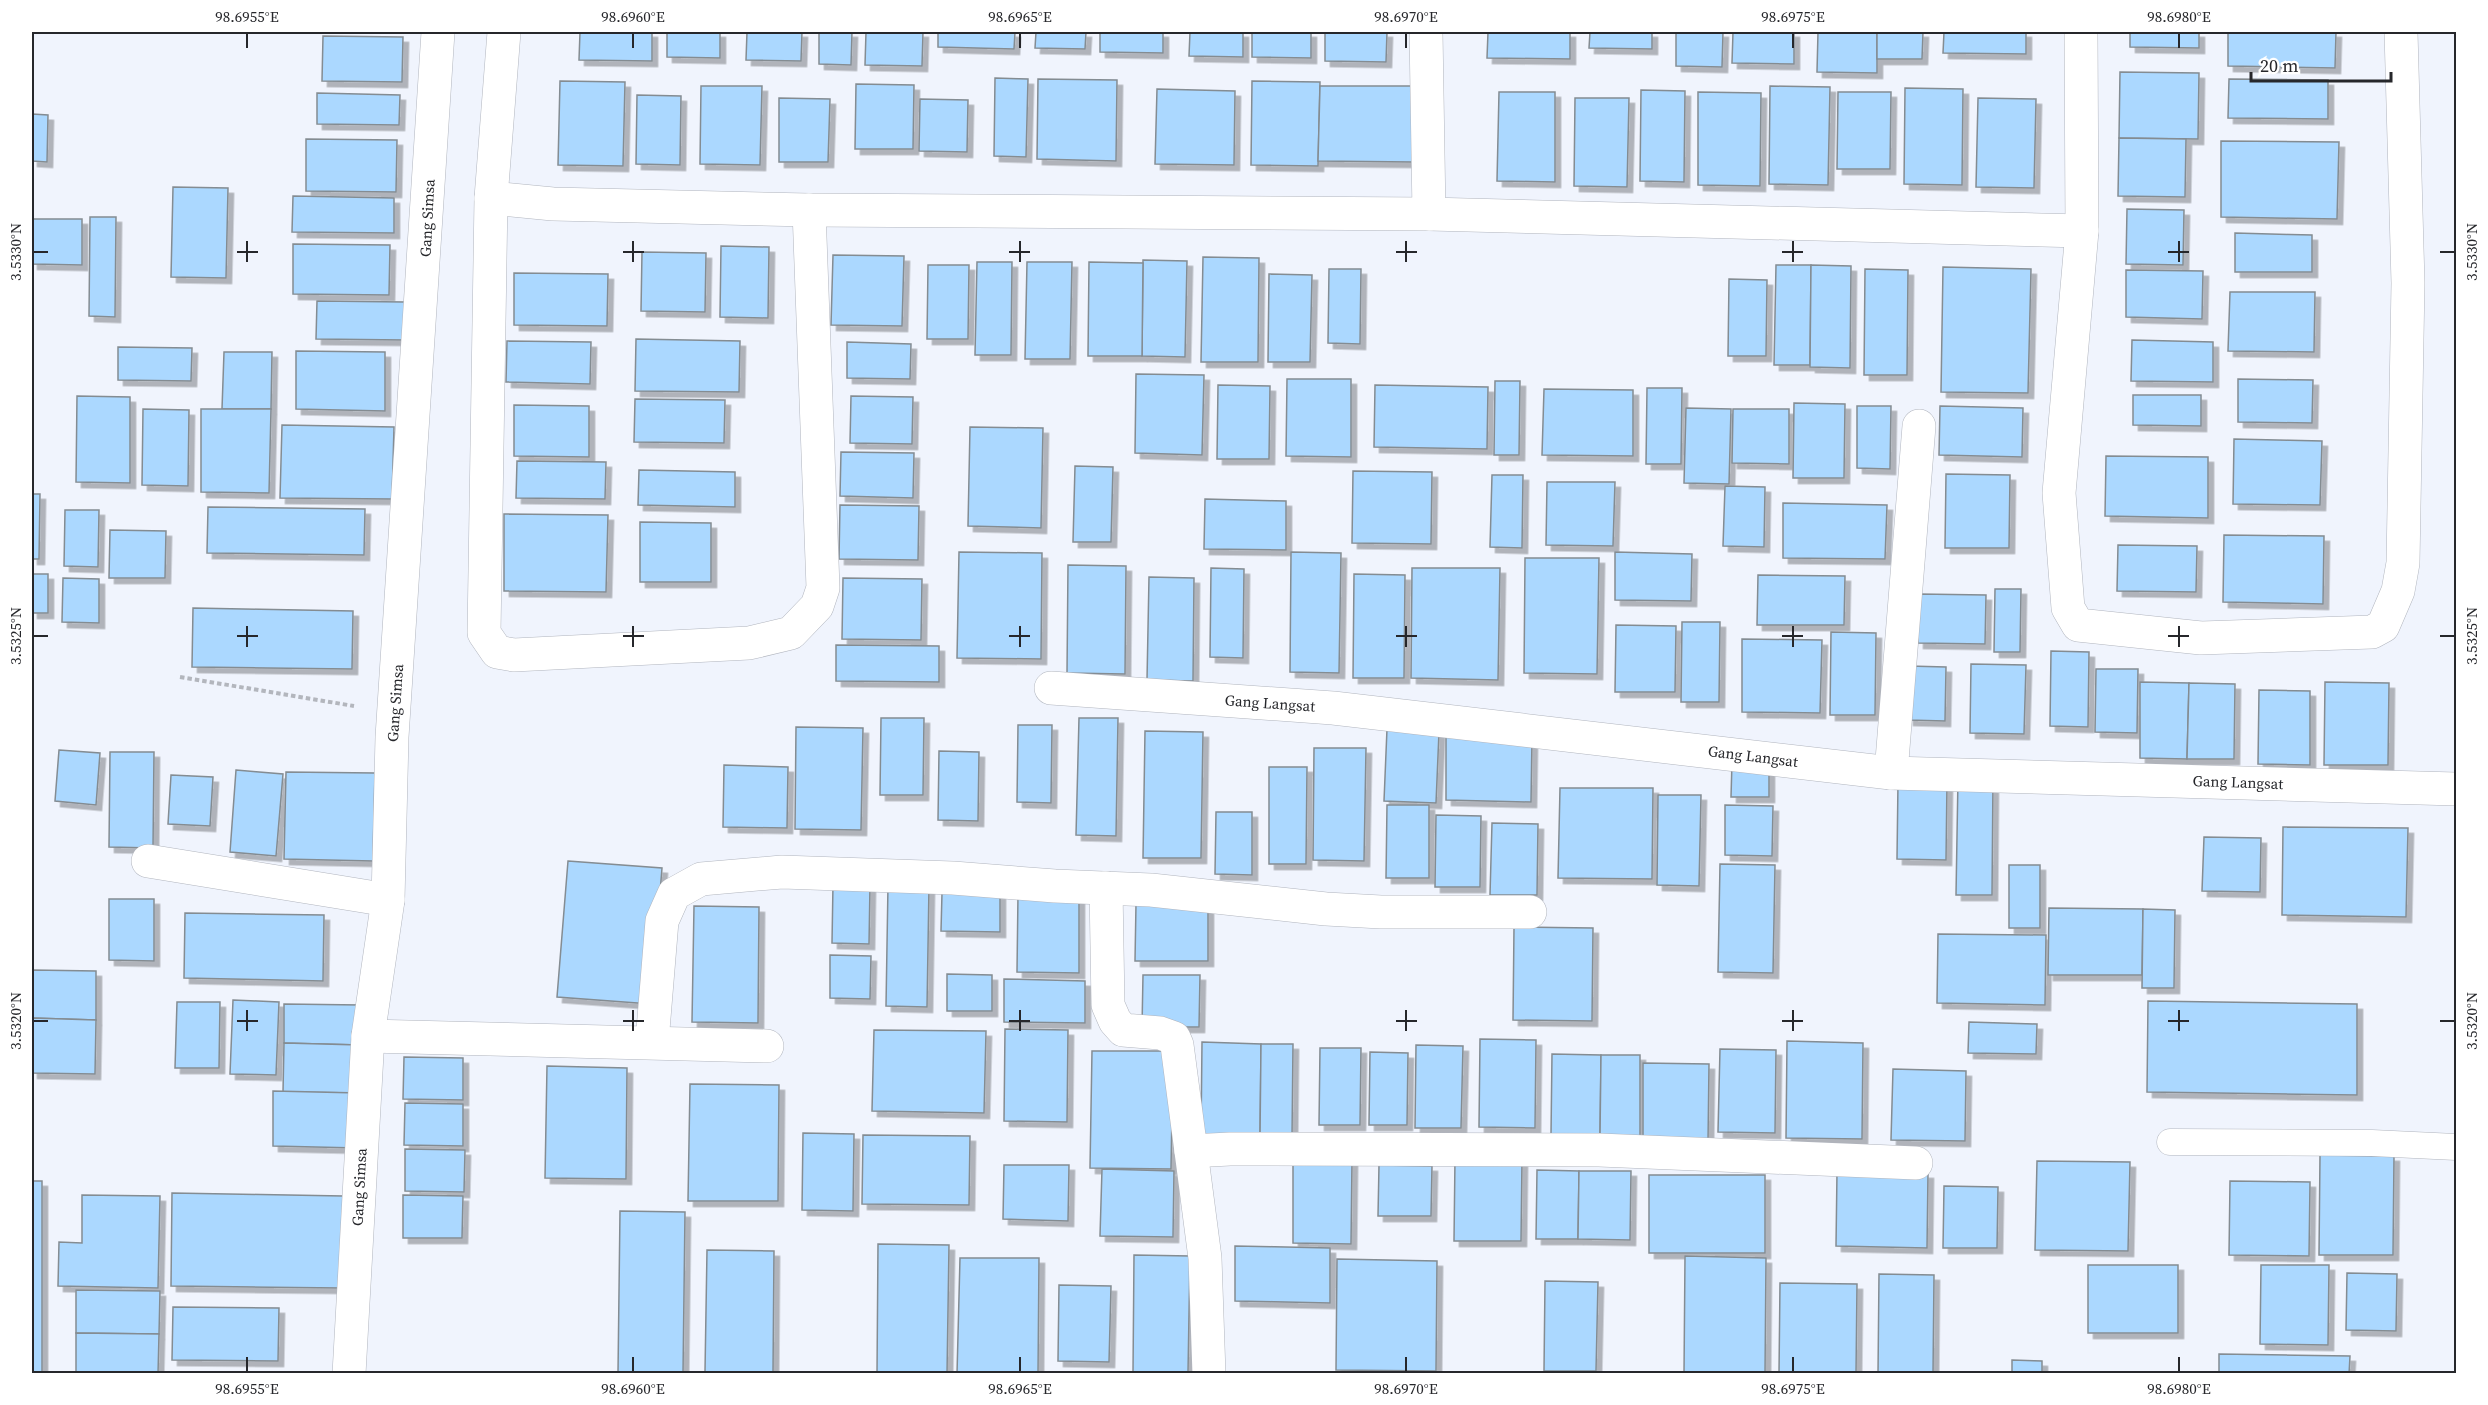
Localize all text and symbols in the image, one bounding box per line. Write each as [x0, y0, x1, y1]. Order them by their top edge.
text: 98.6955°E [215, 6, 279, 27]
text: 98.6960°E [601, 6, 665, 27]
text: 98.6965°E [988, 6, 1052, 27]
text: 98.6970°E [1374, 6, 1438, 27]
text: 98.6975°E [1761, 6, 1825, 27]
text: 98.6980°E [2147, 6, 2211, 27]
scale bar [2251, 45, 2390, 83]
text: 20 m [2260, 53, 2298, 78]
street label: Gang Simsa [414, 178, 440, 257]
text: 3.5330°N [5, 223, 26, 281]
text: 3.5330°N [2461, 223, 2482, 281]
text: 3.5325°N [5, 607, 26, 665]
text: 3.5325°N [2461, 607, 2482, 665]
street label: Gang Simsa [382, 663, 408, 743]
street label: Gang Langsat [1224, 689, 1316, 717]
street label: Gang Langsat [1707, 740, 1799, 772]
street label: Gang Langsat [2192, 770, 2284, 794]
text: 3.5320°N [5, 992, 26, 1050]
text: 3.5320°N [2461, 992, 2482, 1050]
street label: Gang Simsa [346, 1147, 372, 1226]
text: 98.6955°E [215, 1378, 279, 1399]
text: 98.6960°E [601, 1378, 665, 1399]
text: 98.6965°E [988, 1378, 1052, 1399]
text: 98.6970°E [1374, 1378, 1438, 1399]
text: 98.6975°E [1761, 1378, 1825, 1399]
text: 98.6980°E [2147, 1378, 2211, 1399]

